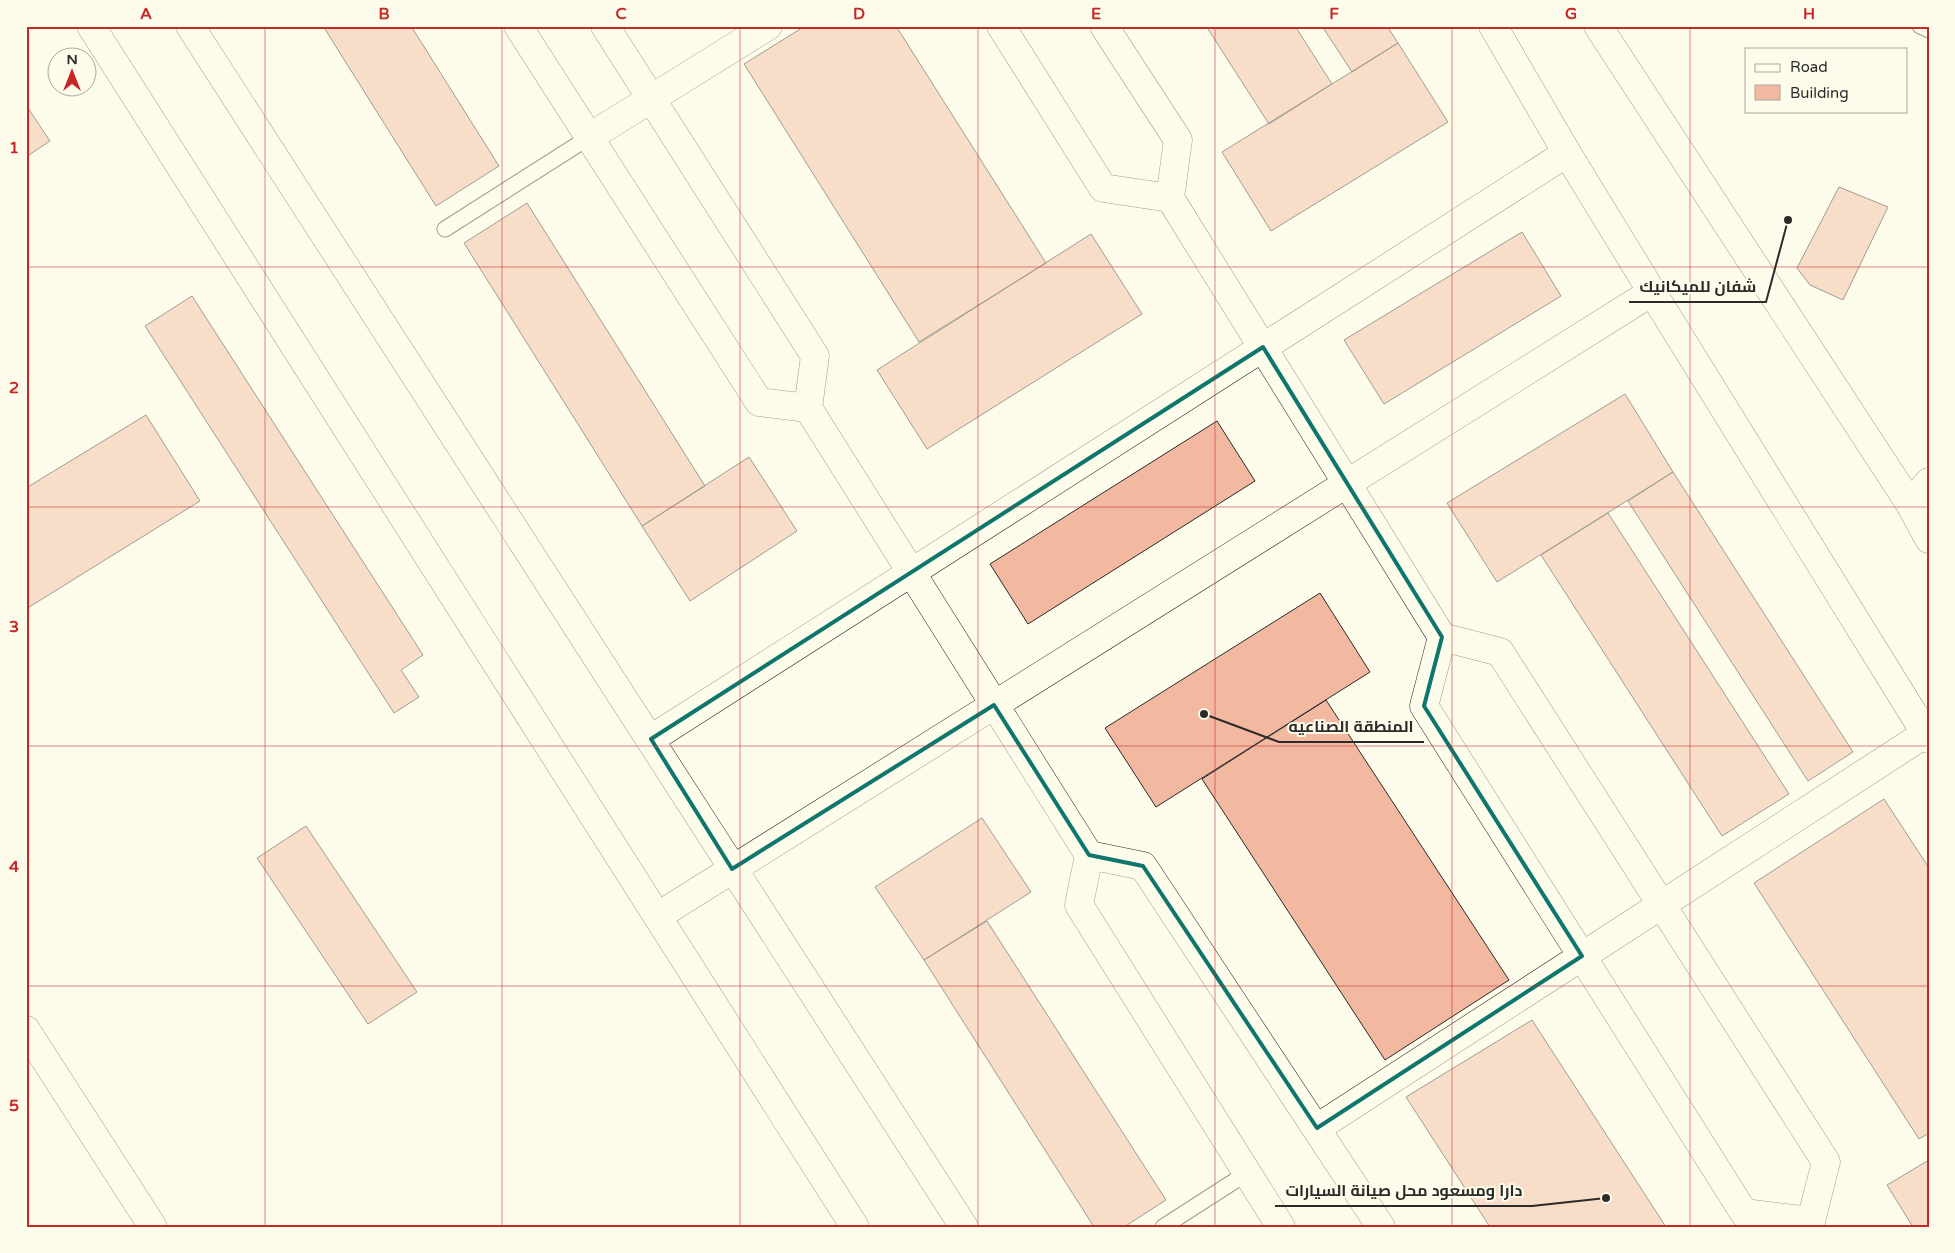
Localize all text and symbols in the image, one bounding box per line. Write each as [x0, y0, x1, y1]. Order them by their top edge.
text: A [140, 4, 152, 24]
text: B [378, 4, 390, 24]
text: C [615, 4, 627, 24]
text: D [853, 4, 865, 24]
text: E [1091, 4, 1101, 24]
text: F [1329, 4, 1339, 24]
text: G [1565, 4, 1577, 24]
text: H [1803, 4, 1815, 24]
north arrow [48, 48, 98, 98]
legend [1745, 48, 1908, 112]
text: N [66, 51, 78, 68]
text: Road [1790, 58, 1828, 76]
text: Building [1790, 84, 1849, 102]
text: 1 [9, 138, 19, 158]
callout: شفان للميكانيك [1629, 271, 1766, 302]
text: شفان للميكانيك [1640, 277, 1756, 297]
text: 2 [9, 378, 19, 398]
text: 3 [9, 617, 19, 637]
callout: المنطقة الصناعيه [1279, 711, 1424, 742]
text: المنطقة الصناعيه [1288, 717, 1414, 737]
text: 4 [9, 857, 19, 877]
text: 5 [9, 1096, 19, 1116]
callout: دارا ومسعود محل صيانة السيارات [1275, 1175, 1532, 1206]
text: دارا ومسعود محل صيانة السيارات [1286, 1181, 1523, 1201]

